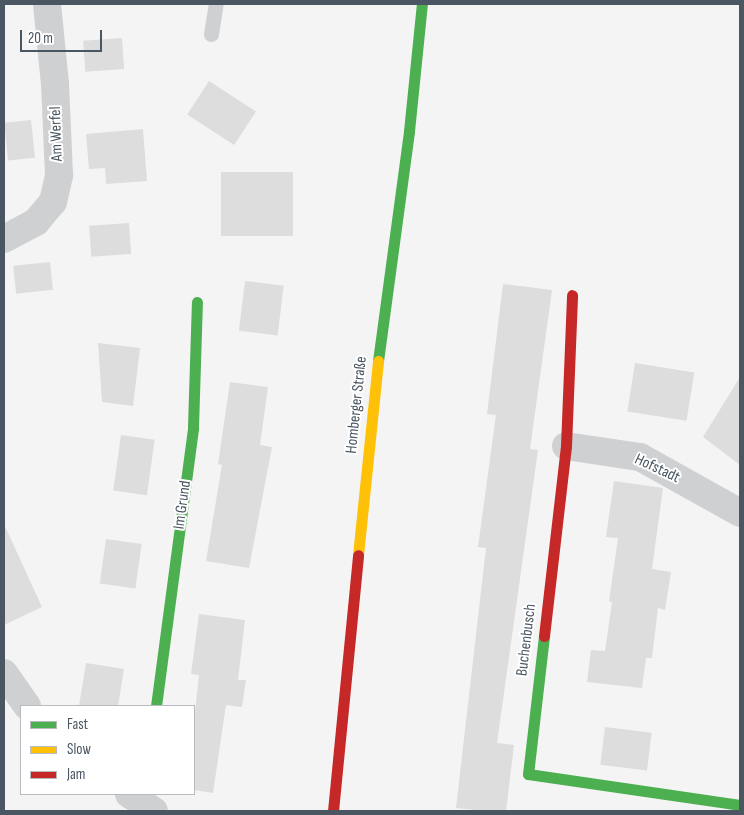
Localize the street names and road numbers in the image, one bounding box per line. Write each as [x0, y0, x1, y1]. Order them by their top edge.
street label: Am Werfel [46, 106, 68, 162]
street label: Homberger Straße [342, 355, 372, 455]
street label: Hofstadt [631, 450, 683, 488]
street label: Im Grund [170, 479, 196, 531]
street label: Buchenbusch [513, 603, 541, 677]

